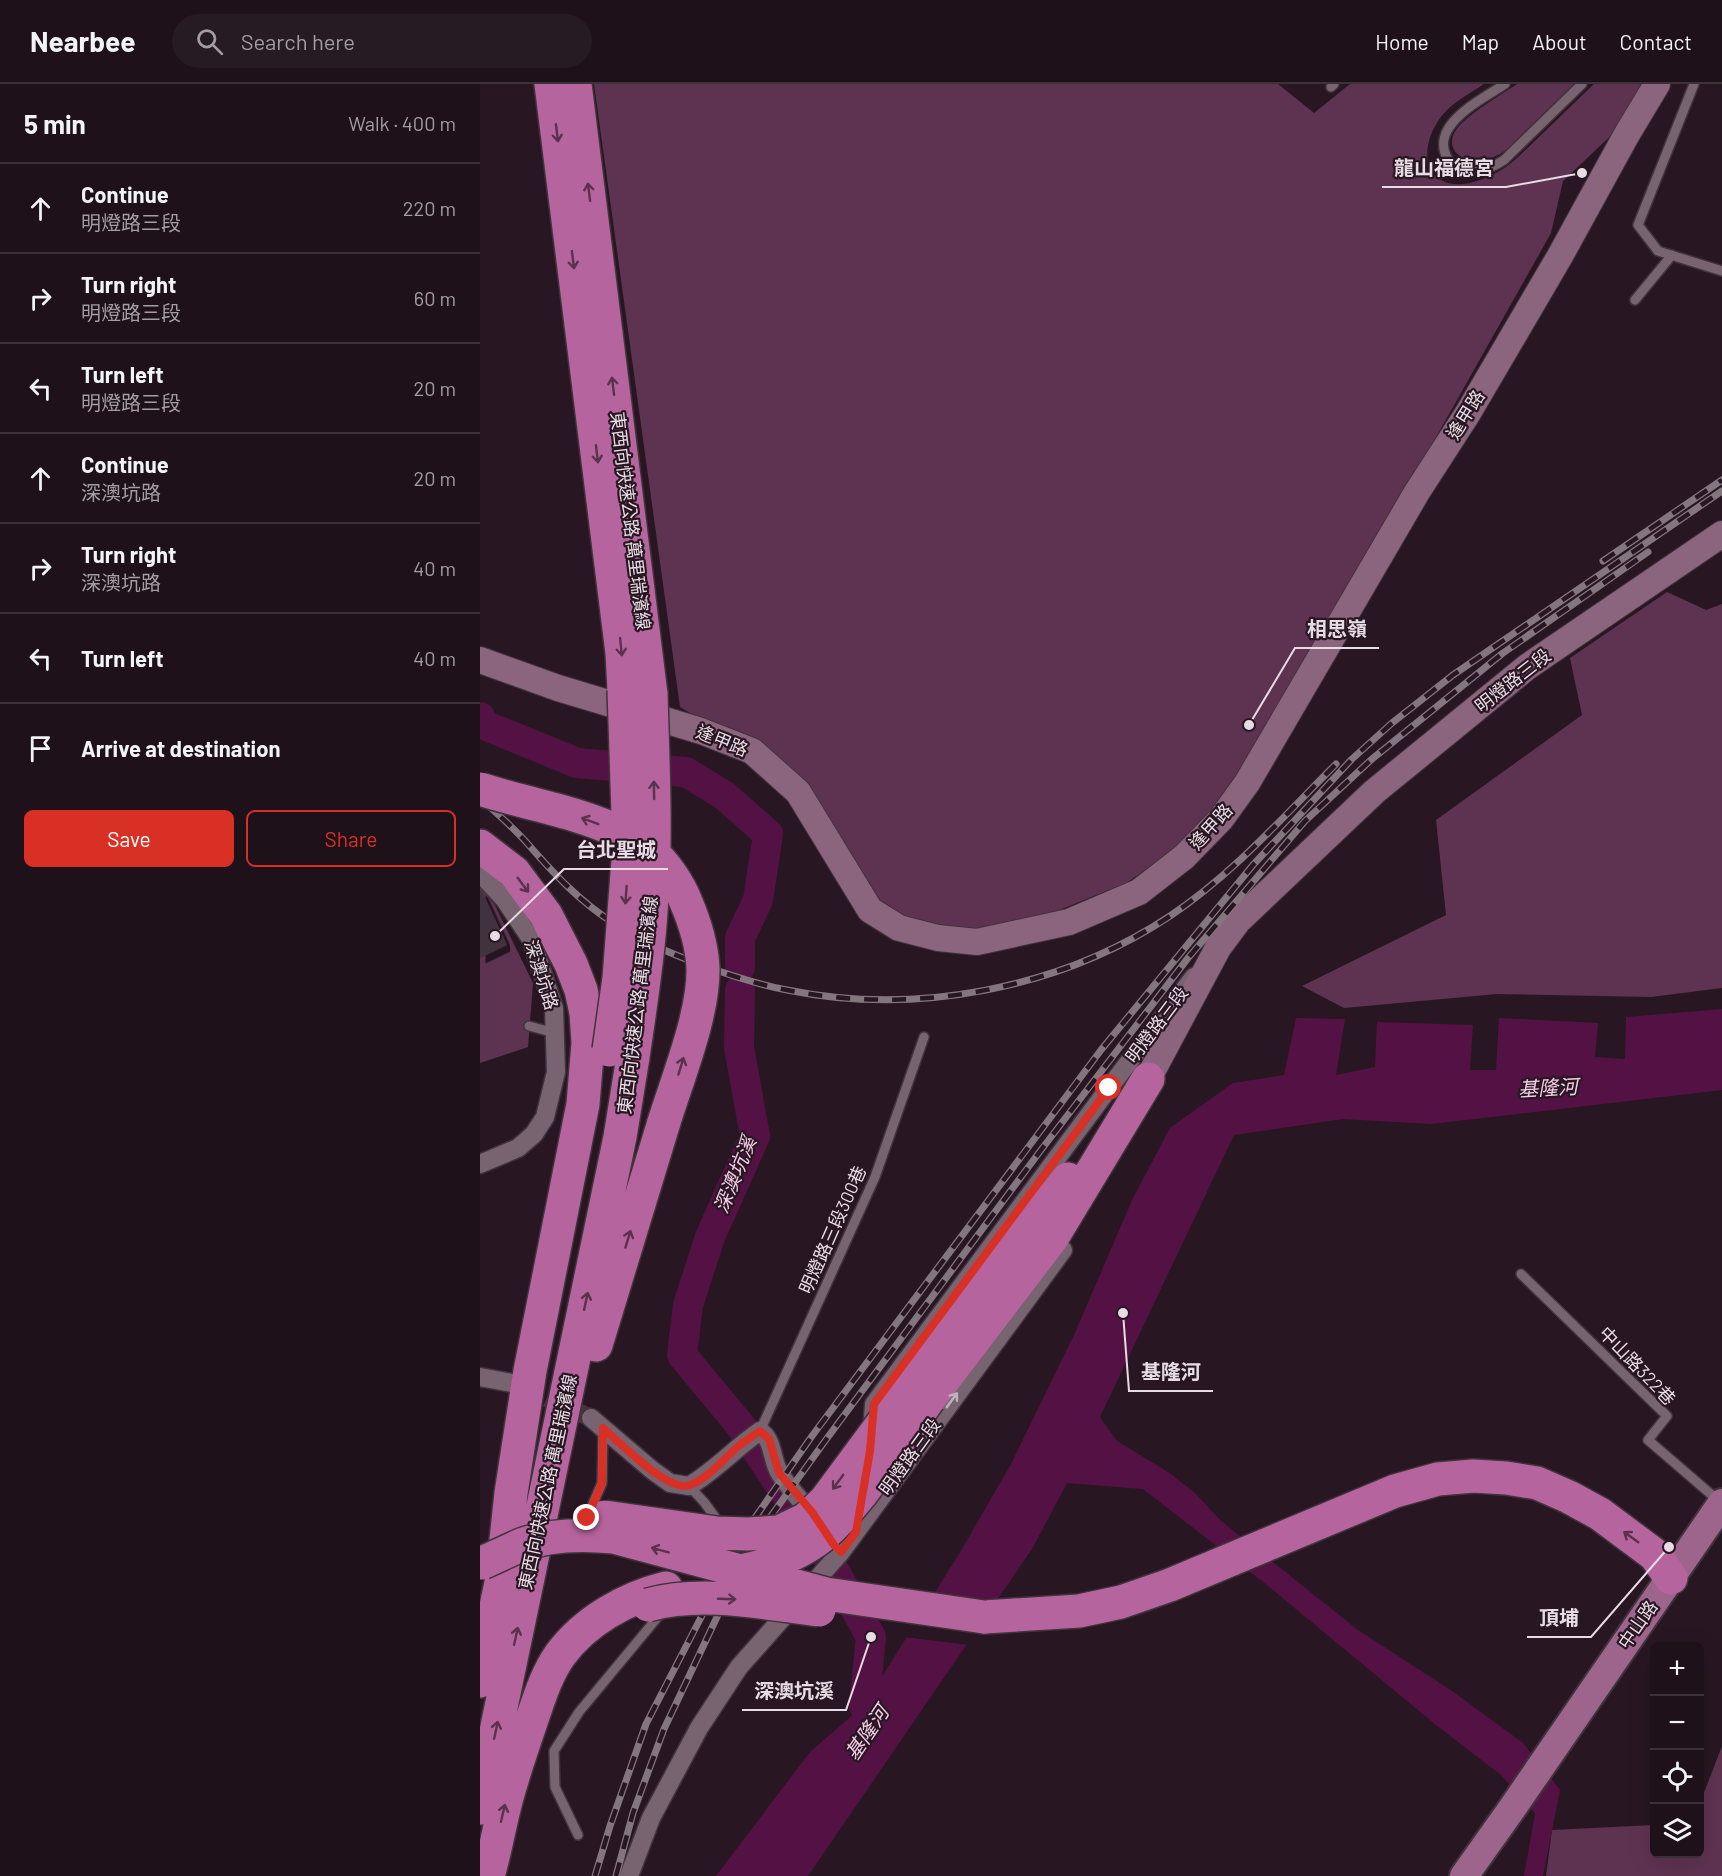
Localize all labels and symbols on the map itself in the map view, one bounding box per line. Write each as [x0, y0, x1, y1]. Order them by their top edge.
one-way arrow [551, 122, 562, 142]
callout: 龍山福德宮 [1382, 149, 1506, 187]
text: 龍山福德宮 [1394, 155, 1494, 179]
one-way arrow [583, 183, 594, 202]
one-way arrow [567, 250, 578, 270]
one-way arrow [607, 376, 618, 396]
street label: 逢甲路 [1442, 386, 1489, 443]
street label: 東西向快速公路 萬里瑞濱線 [607, 411, 655, 631]
one-way arrow [592, 443, 603, 463]
callout: 相思嶺 [1295, 610, 1379, 648]
text: 相思嶺 [1307, 616, 1367, 640]
one-way arrow [616, 637, 627, 657]
street label: 明燈路三段 [1470, 644, 1555, 717]
street label: 逢甲路 [693, 720, 752, 760]
one-way arrow [648, 780, 660, 800]
street label: 逢甲路 [1184, 799, 1236, 854]
one-way arrow [581, 814, 600, 825]
callout: 台北聖城 [564, 831, 668, 869]
text: 台北聖城 [576, 837, 656, 861]
one-way arrow [517, 876, 530, 892]
one-way arrow [621, 885, 632, 905]
street label: 東西向快速公路 萬里瑞濱線 [613, 895, 661, 1115]
street label: 深澳坑路 [520, 937, 564, 1012]
street label: 明燈路三段 [1120, 982, 1192, 1067]
one-way arrow [677, 1057, 688, 1076]
water label: 基隆河 [1517, 1073, 1583, 1101]
route start [1095, 1074, 1121, 1100]
water label: 深澳坑溪 [708, 1130, 761, 1216]
street label: 明燈路三段300巷 [794, 1162, 870, 1297]
one-way arrow [623, 1230, 634, 1249]
one-way arrow [581, 1292, 592, 1311]
street label: 中山路322巷 [1595, 1321, 1681, 1409]
callout: 基隆河 [1129, 1353, 1213, 1391]
text: 基隆河 [1141, 1359, 1201, 1383]
street label: 東西向快速公路 萬里瑞濱線 [513, 1372, 581, 1591]
one-way arrow [946, 1392, 958, 1408]
street label: 明燈路三段 [874, 1414, 945, 1499]
one-way arrow [832, 1474, 845, 1490]
route end [573, 1504, 599, 1530]
one-way arrow [1623, 1530, 1639, 1543]
one-way arrow [651, 1543, 670, 1555]
one-way arrow [716, 1593, 736, 1605]
street label: 中山路 [1613, 1596, 1662, 1653]
callout: 頂埔 [1527, 1599, 1591, 1637]
text: 頂埔 [1539, 1605, 1579, 1629]
one-way arrow [511, 1627, 522, 1646]
callout: 深澳坑溪 [742, 1672, 846, 1710]
text: 深澳坑溪 [754, 1678, 834, 1702]
water label: 基隆河 [839, 1698, 895, 1764]
one-way arrow [491, 1721, 502, 1741]
one-way arrow [497, 1804, 509, 1823]

